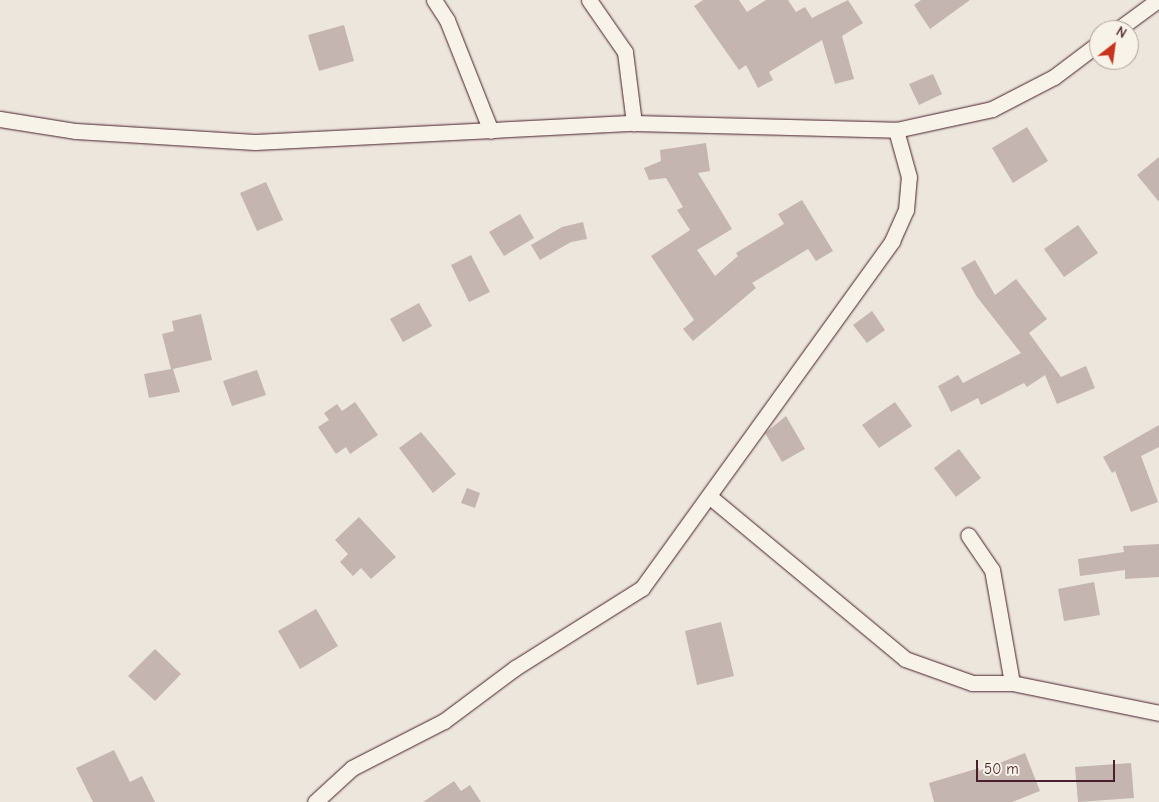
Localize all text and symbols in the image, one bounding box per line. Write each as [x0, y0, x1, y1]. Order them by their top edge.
north arrow [1089, 20, 1139, 70]
text: N [1113, 23, 1129, 42]
scale bar [979, 750, 1118, 782]
text: 50 m [984, 760, 1019, 778]

